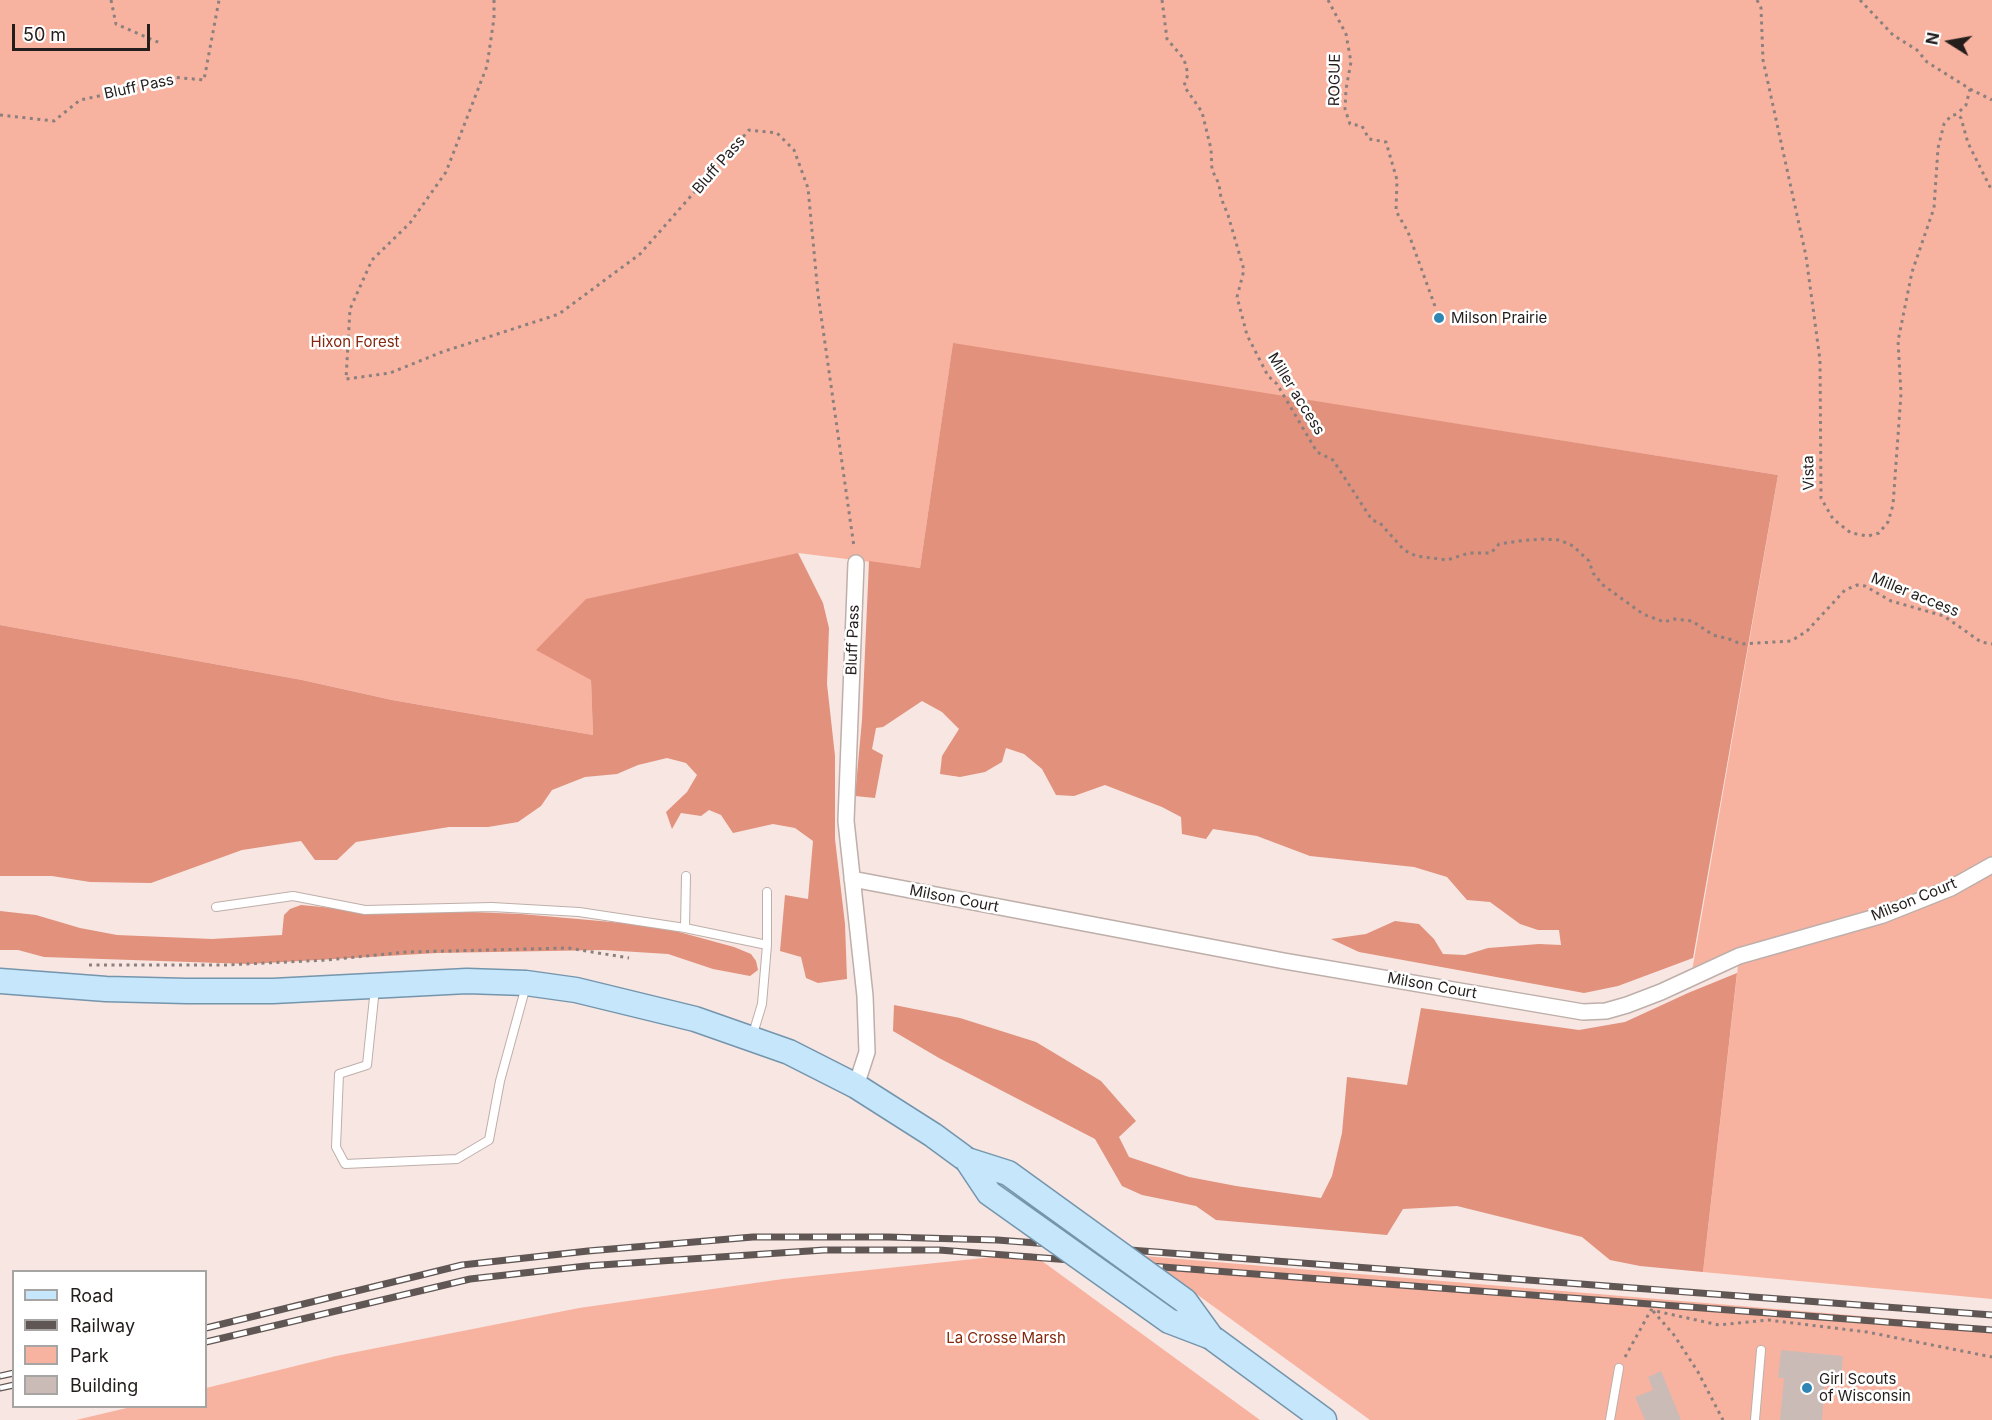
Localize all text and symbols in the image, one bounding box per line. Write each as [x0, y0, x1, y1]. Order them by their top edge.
scale bar [15, 12, 153, 50]
north arrow [1920, 12, 1980, 72]
text: 50 m [23, 24, 66, 45]
text: N [1921, 31, 1943, 46]
street label: ROGUE [1326, 54, 1344, 106]
street label: Bluff Pass [102, 71, 176, 103]
street label: Bluff Pass [689, 132, 749, 198]
place label: Milson Prairie [1451, 309, 1547, 327]
marker: Milson Prairie [1432, 311, 1446, 325]
park label: Hixon Forest [311, 333, 399, 351]
street label: Miller access [1264, 350, 1328, 438]
street label: Vista [1800, 455, 1818, 491]
street label: Miller access [1868, 569, 1962, 621]
street label: Bluff Pass [843, 604, 863, 676]
street label: Milson Court [1869, 875, 1959, 925]
street label: Milson Court [908, 882, 1000, 916]
street label: Milson Court [1386, 969, 1478, 1003]
legend [12, 1270, 207, 1408]
text: Road [70, 1285, 113, 1306]
text: Railway [70, 1315, 135, 1336]
park label: La Crosse Marsh [946, 1329, 1066, 1347]
text: Park [70, 1345, 109, 1366]
place label: Girl Scouts of Wisconsin [1819, 1370, 1911, 1405]
text: Building [70, 1375, 138, 1396]
marker: Girl Scouts of Wisconsin [1800, 1381, 1814, 1395]

